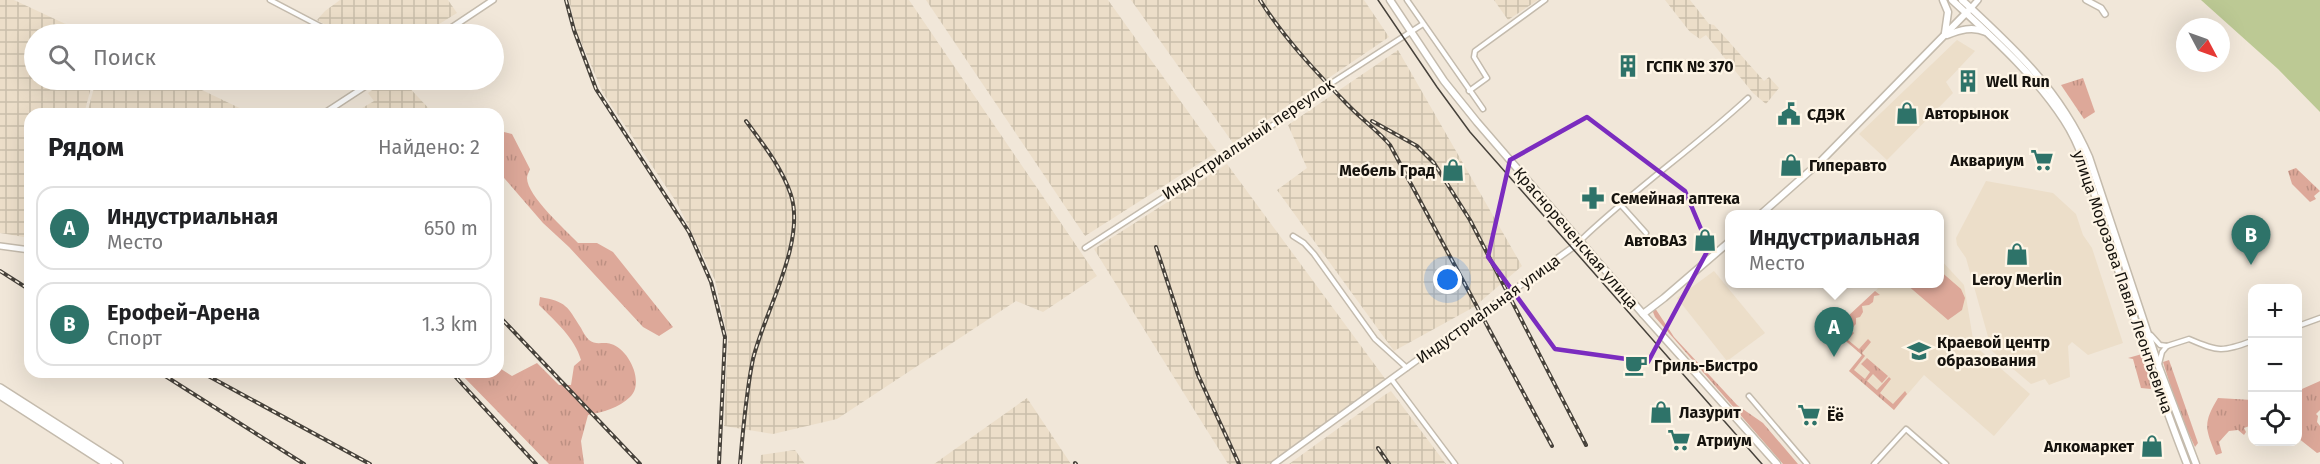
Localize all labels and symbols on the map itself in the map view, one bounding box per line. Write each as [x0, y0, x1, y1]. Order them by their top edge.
north arrow [2176, 18, 2230, 72]
building icon: ГСПК № 370 [1615, 53, 1641, 79]
place label: ГСПК № 370 [1646, 57, 1734, 76]
building icon: Well Run [1955, 68, 1981, 94]
place label: Well Run [1986, 72, 2050, 91]
street label: Индустриальный переулок [1158, 74, 1338, 204]
shop icon: Авторынок [1894, 100, 1920, 126]
public building icon: СДЭК [1776, 101, 1802, 127]
place label: Авторынок [1924, 104, 2009, 123]
place label: СДЭК [1807, 105, 1846, 124]
supermarket icon: Аквариум [2029, 147, 2055, 173]
street label: улица Морозова Павла Леонтьевича [2069, 148, 2177, 416]
place label: Аквариум [1949, 151, 2024, 170]
shop icon: Гиперавто [1778, 152, 1804, 178]
place label: Гиперавто [1809, 156, 1887, 175]
shop icon: Мебель Град [1440, 157, 1466, 183]
place label: Мебель Град [1339, 161, 1435, 180]
street label: Краснореченская улица [1509, 163, 1643, 313]
pharmacy icon: Семейная аптека [1580, 185, 1606, 211]
place label: Семейная аптека [1611, 189, 1740, 208]
pin: B [2232, 216, 2270, 265]
shop icon: АвтоВАЗ [1692, 227, 1718, 253]
place label: АвтоВАЗ [1624, 231, 1687, 250]
shop icon: Leroy Merlin [2004, 241, 2030, 267]
street label: Индустриальная улица [1412, 250, 1564, 368]
your location [1433, 265, 1462, 294]
place label: Leroy Merlin [1972, 270, 2062, 289]
pin: A [1814, 308, 1854, 357]
place label: Краевой центр образования [1937, 333, 2050, 370]
school or university icon: Краевой центр образования [1906, 338, 1932, 364]
cafe icon: Гриль-Бистро [1623, 352, 1649, 378]
place label: Гриль-Бистро [1654, 356, 1758, 375]
shop icon: Лазурит [1648, 399, 1674, 425]
supermarket icon: Ёё [1796, 402, 1822, 428]
place label: Лазурит [1679, 403, 1741, 422]
place label: Ёё [1827, 406, 1844, 425]
supermarket icon: Атриум [1666, 427, 1692, 453]
place label: Атриум [1696, 431, 1752, 450]
shop icon: Алкомаркет [2139, 433, 2165, 459]
place label: Алкомаркет [2043, 437, 2134, 456]

